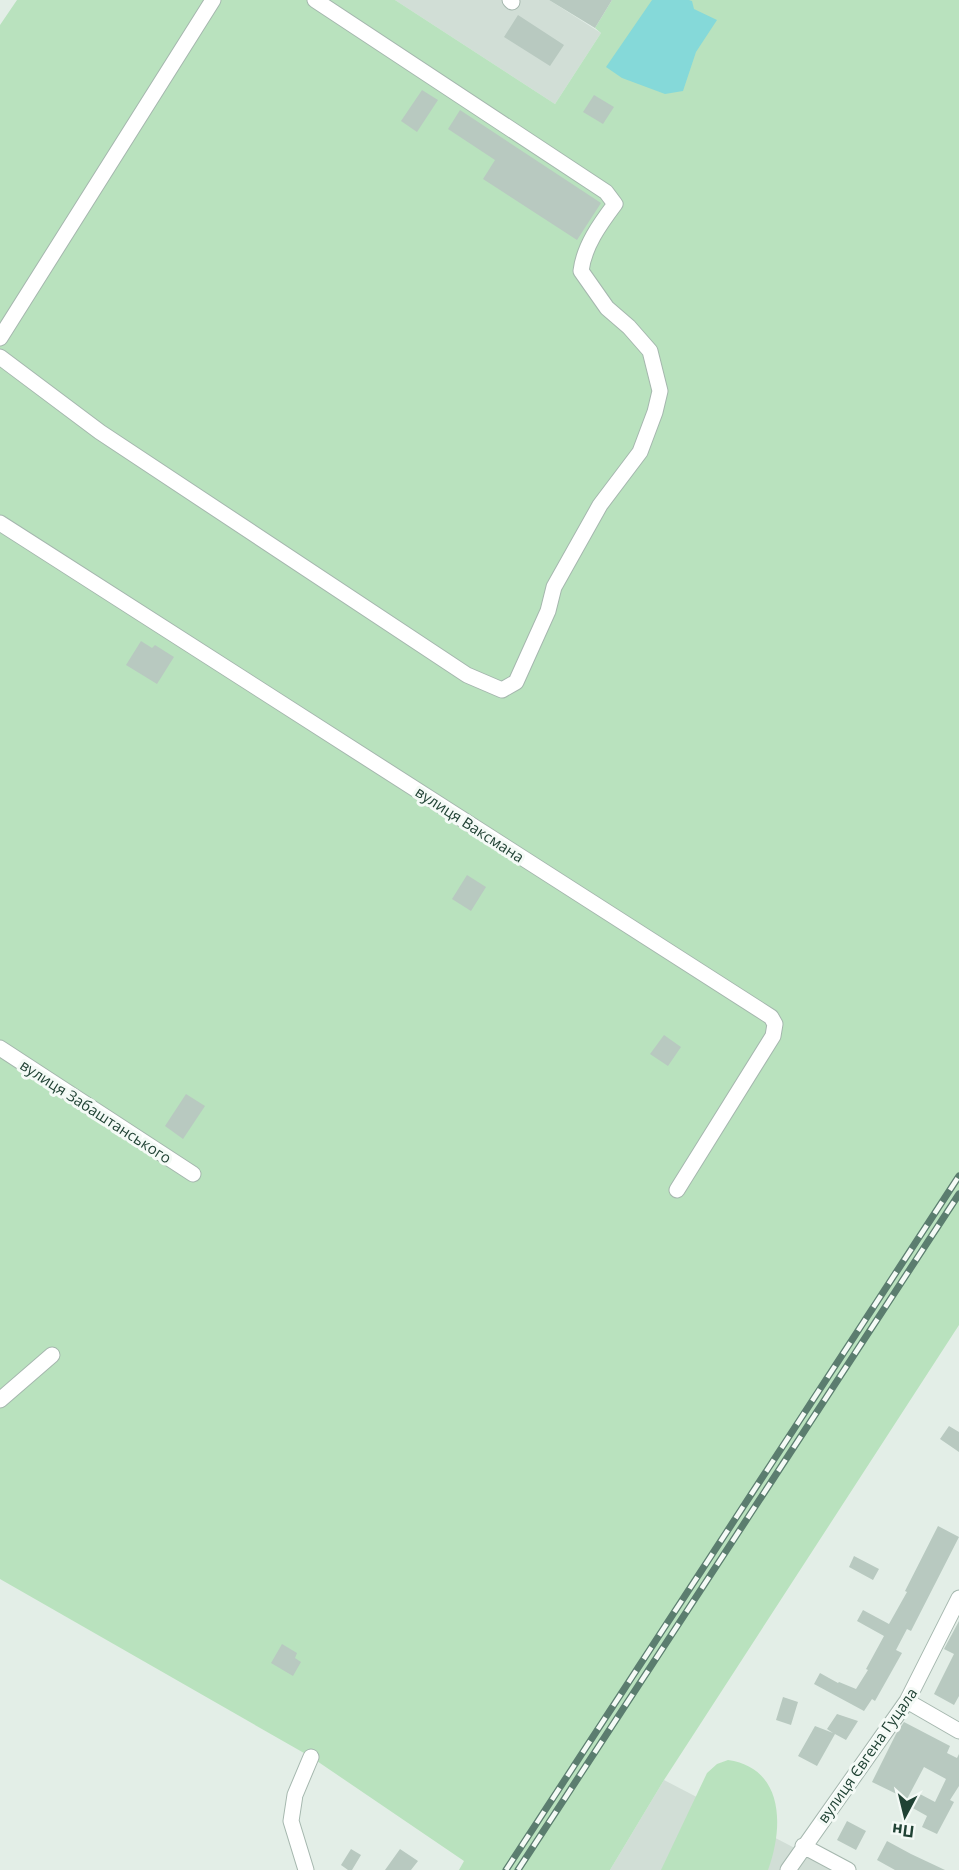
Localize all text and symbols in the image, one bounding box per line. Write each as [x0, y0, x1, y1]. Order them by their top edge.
street label: вулиця Ваксмана [412, 781, 528, 867]
street label: вулиця Забаштанського [16, 1054, 176, 1168]
street label: вулиця Євгена Гуцала [813, 1683, 921, 1827]
north arrow [875, 1786, 935, 1846]
text: Пн [891, 1819, 916, 1843]

